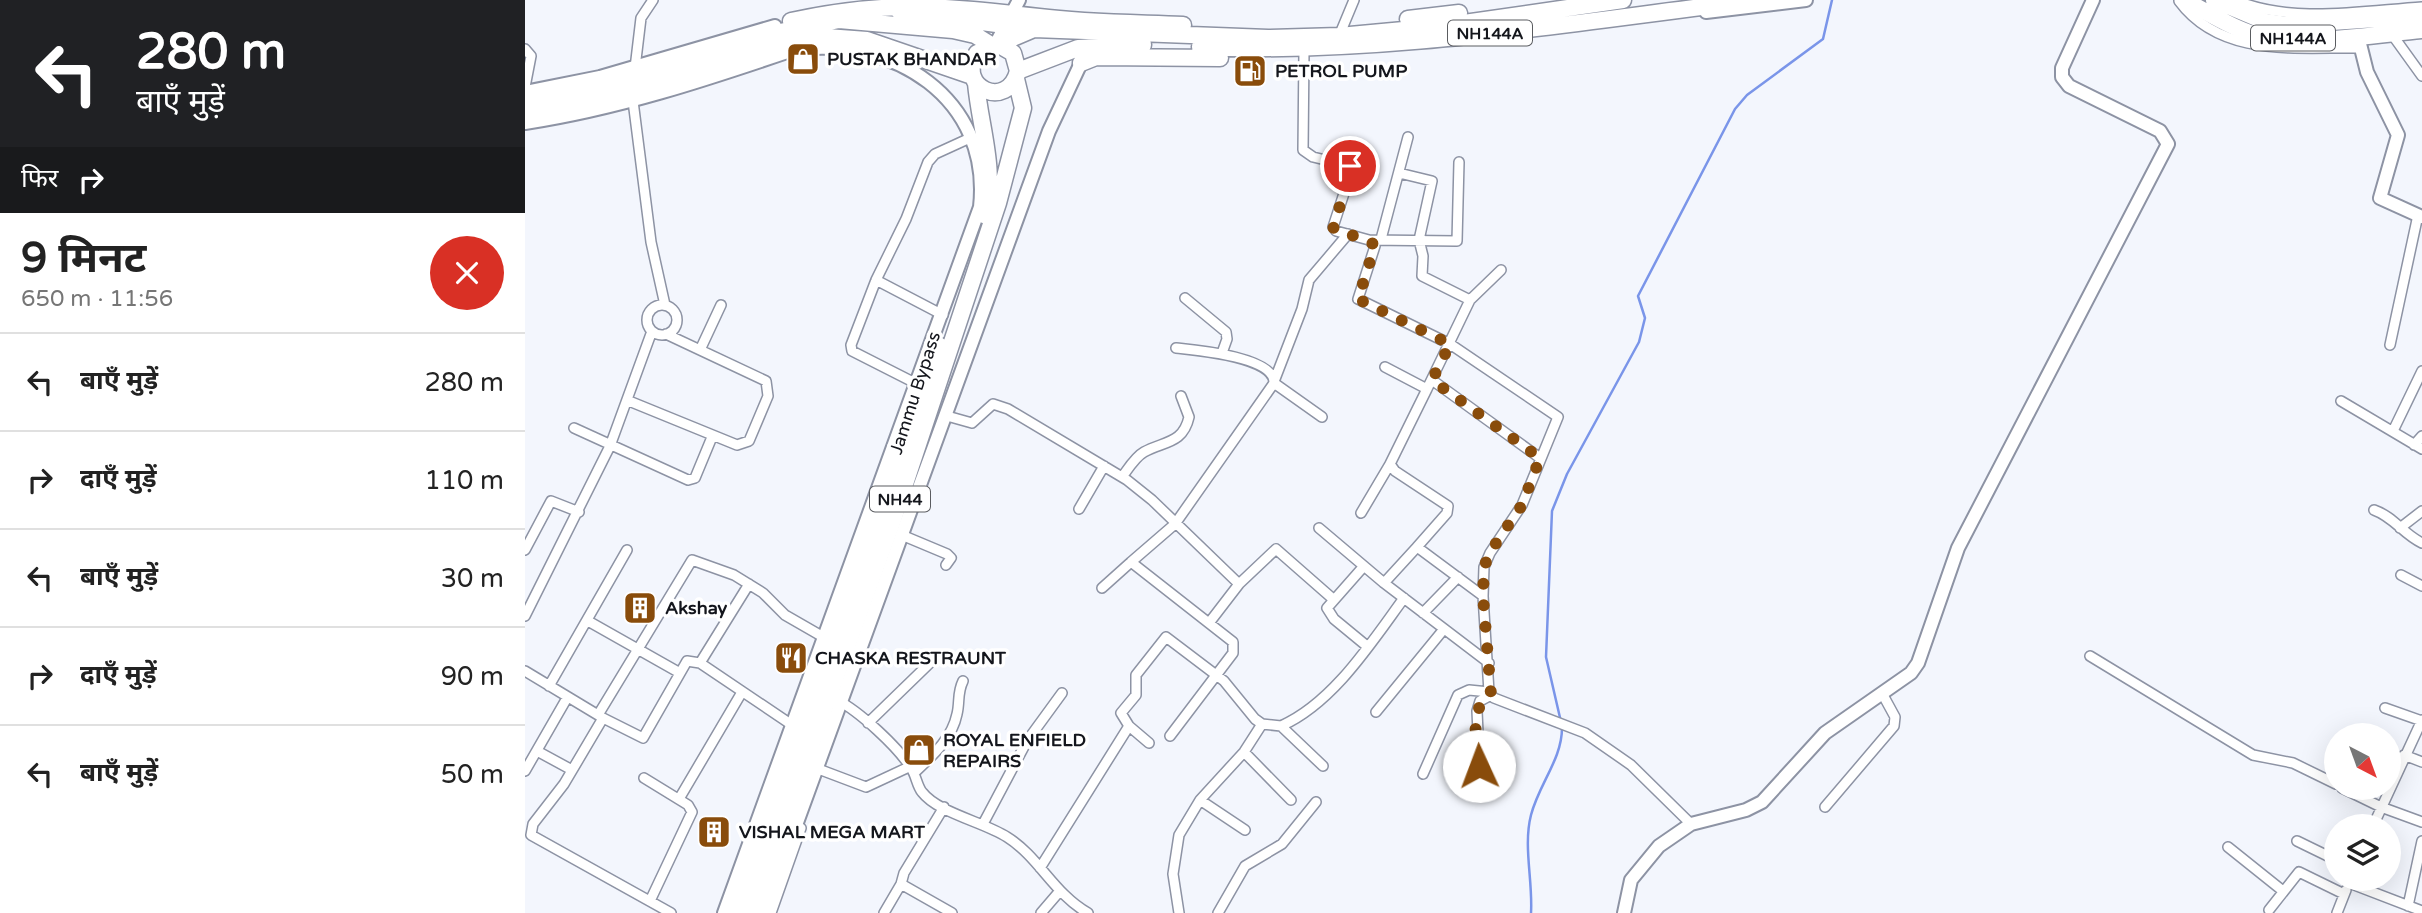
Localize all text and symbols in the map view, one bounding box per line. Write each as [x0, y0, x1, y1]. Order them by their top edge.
road number: NH144A [1448, 20, 1532, 46]
text: 280 m [136, 23, 286, 82]
road number: NH144A [2251, 26, 2335, 50]
icon: left [21, 28, 112, 119]
shop icon: PUSTAK BHANDAR [784, 40, 822, 78]
place label: PUSTAK BHANDAR [827, 48, 997, 70]
fuel station icon: PETROL PUMP [1231, 52, 1269, 90]
place label: PETROL PUMP [1275, 60, 1407, 82]
text: बाएँ मुड़ें [136, 83, 225, 121]
pin [1320, 136, 1380, 196]
icon: arrive [1331, 147, 1369, 185]
icon: right [72, 161, 110, 199]
text: फिर [21, 163, 58, 194]
text: 9 मिनट [21, 233, 146, 284]
button: close [430, 236, 504, 310]
text: 650 m · 11:56 [21, 285, 173, 313]
street label: Jammu Bypass [885, 329, 945, 457]
icon: left [21, 363, 59, 401]
text: बाएँ मुड़ें [80, 365, 158, 396]
text: 280 m [424, 367, 504, 398]
icon: right [21, 461, 59, 499]
text: दाएँ मुड़ें [80, 463, 157, 494]
text: 110 m [424, 465, 504, 496]
road number: NH44 [870, 486, 930, 512]
icon: left [21, 559, 59, 597]
text: बाएँ मुड़ें [80, 561, 158, 592]
text: 30 m [441, 563, 504, 594]
building icon: Akshay [621, 589, 659, 627]
place label: Akshay [665, 597, 728, 619]
restaurant icon: CHASKA RESTRAUNT [772, 639, 810, 677]
place label: CHASKA RESTRAUNT [815, 647, 1007, 669]
icon: right [21, 657, 59, 695]
text: दाएँ मुड़ें [80, 659, 157, 690]
text: 90 m [441, 661, 504, 692]
north arrow [2324, 723, 2401, 800]
map controls [2324, 723, 2401, 891]
place label: ROYAL ENFIELD REPAIRS [943, 729, 1086, 772]
position arrow [1442, 729, 1516, 803]
shop icon: ROYAL ENFIELD REPAIRS [900, 731, 938, 769]
icon: left [21, 755, 59, 793]
text: बाएँ मुड़ें [80, 757, 158, 788]
text: 50 m [441, 759, 504, 790]
building icon: VISHAL MEGA MART [695, 813, 733, 851]
button: layers [2324, 814, 2401, 891]
place label: VISHAL MEGA MART [739, 821, 926, 843]

